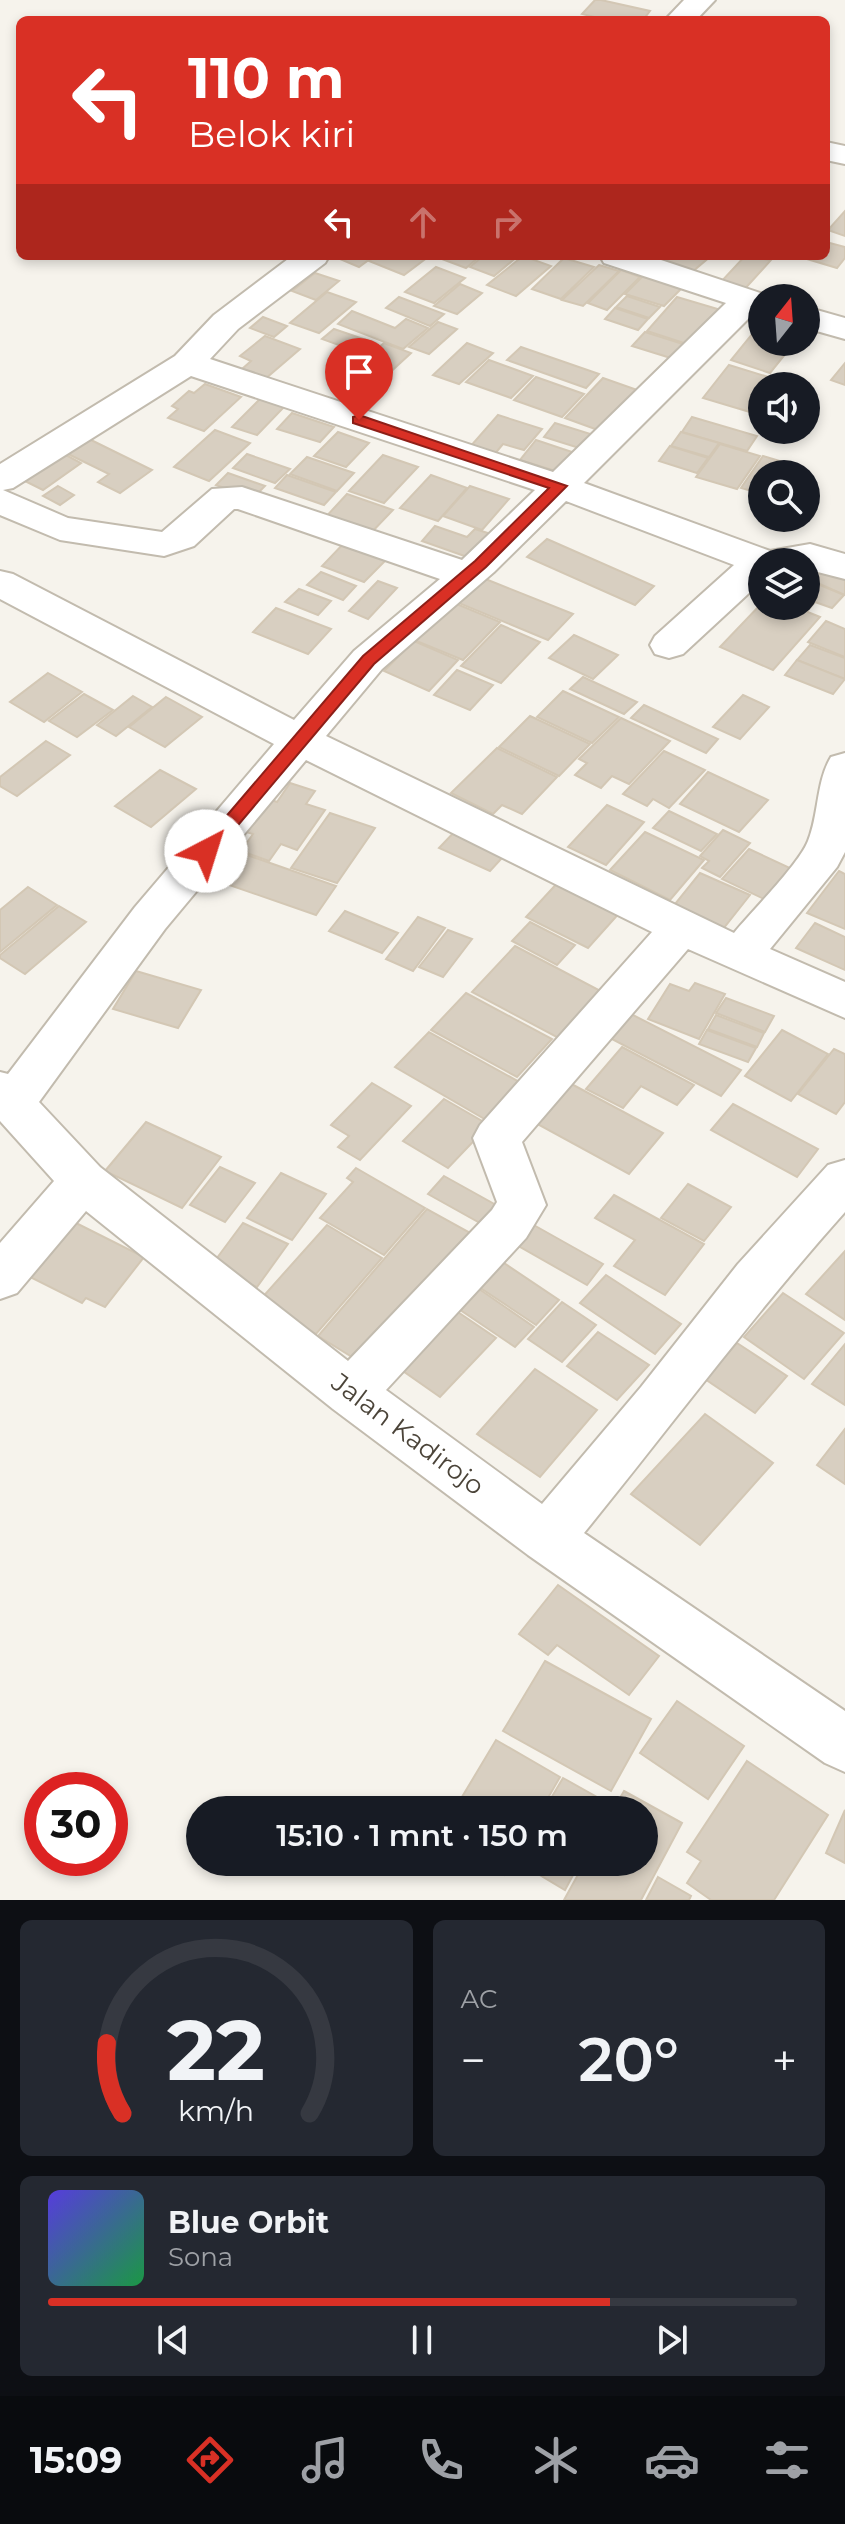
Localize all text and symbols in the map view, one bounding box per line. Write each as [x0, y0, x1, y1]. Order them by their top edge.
text: 110 m [188, 44, 345, 112]
icon: left [56, 48, 160, 152]
text: Belok kiri [188, 112, 355, 156]
icon: left [317, 200, 361, 244]
icon: ahead [401, 200, 445, 244]
icon: right [485, 200, 529, 244]
north arrow [748, 284, 820, 356]
map controls [748, 284, 820, 620]
pin [325, 338, 393, 420]
icon: arrive [337, 350, 381, 394]
button: sound [748, 372, 820, 444]
button: search [748, 460, 820, 532]
button: layers [748, 548, 820, 620]
position arrow [164, 809, 248, 893]
street label: Jalan Kadirojo [325, 1366, 491, 1502]
speed limit sign: 30 [24, 1772, 128, 1876]
text: 15:10 · 1 mnt · 150 m [276, 1817, 568, 1854]
text: AC [461, 1983, 497, 2015]
text: 22 [167, 1999, 265, 2101]
text: 20° [579, 2023, 679, 2096]
text: − [461, 2033, 486, 2087]
text: + [772, 2033, 797, 2087]
text: km/h [178, 2093, 254, 2128]
text: Blue Orbit [168, 2204, 329, 2241]
text: Sona [168, 2241, 233, 2273]
icon: previous [151, 2318, 195, 2362]
icon: pause [400, 2318, 444, 2362]
icon: next [650, 2318, 694, 2362]
icon: directions [182, 2432, 238, 2488]
icon: music [297, 2432, 353, 2488]
icon: phone [413, 2432, 469, 2488]
icon: climate [528, 2432, 584, 2488]
icon: car [644, 2432, 700, 2488]
icon: filters [759, 2432, 815, 2488]
text: 15:09 [30, 2438, 122, 2482]

